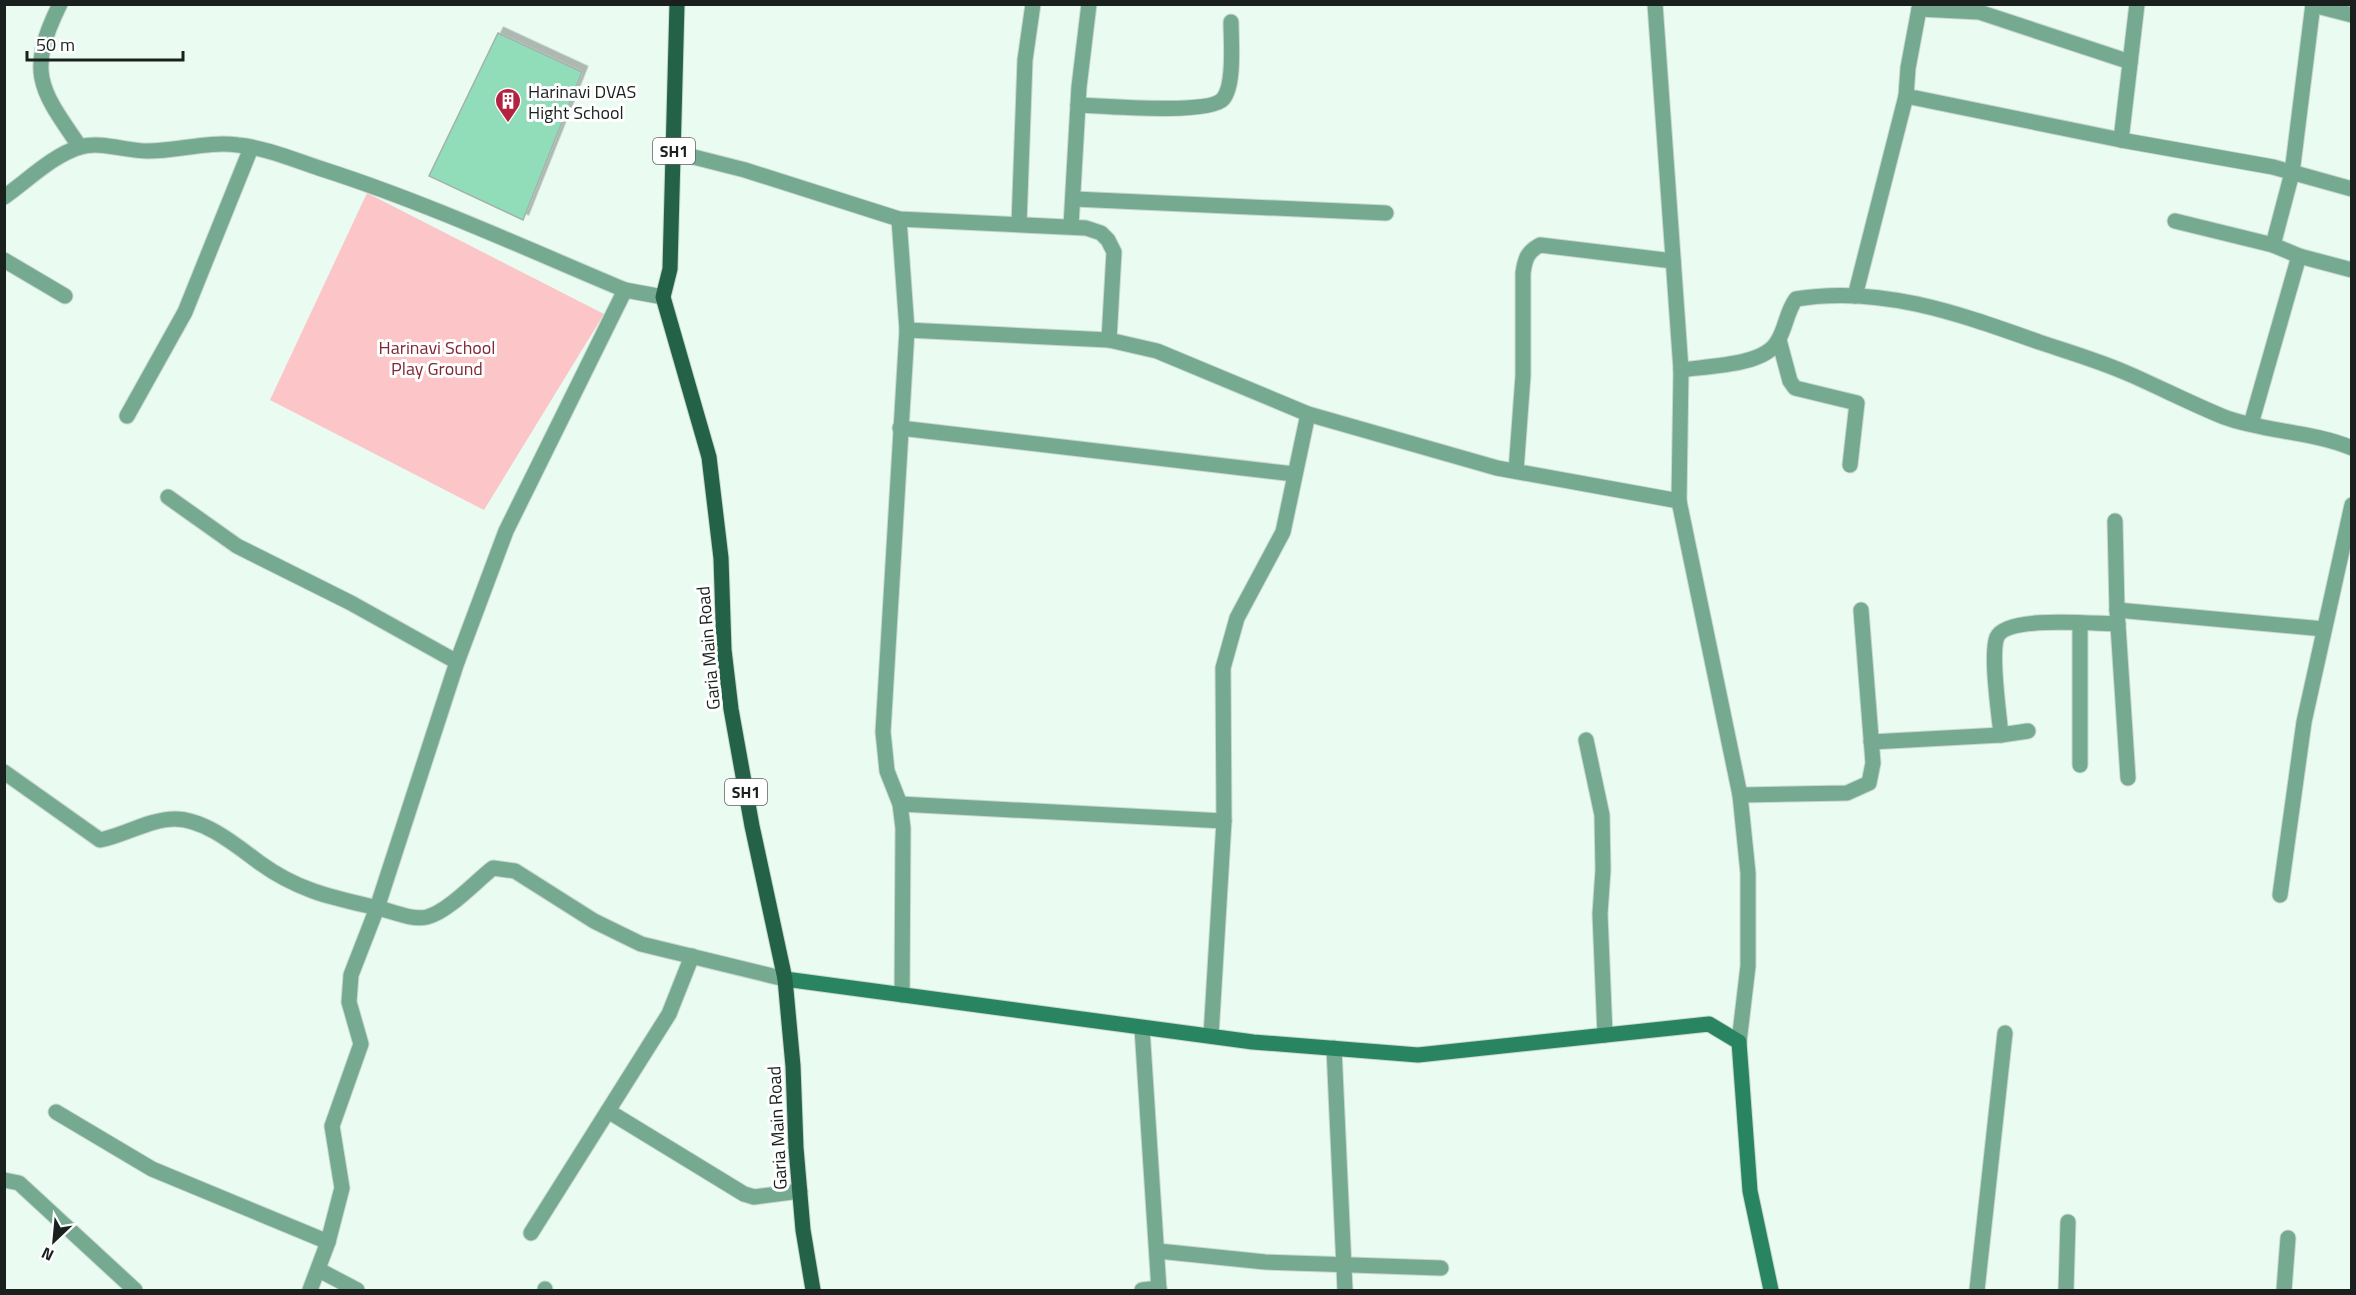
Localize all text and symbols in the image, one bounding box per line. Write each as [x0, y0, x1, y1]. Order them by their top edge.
scale bar [27, 24, 183, 62]
text: 50 m [36, 31, 75, 58]
place label: Harinavi DVAS Hight School [528, 78, 636, 126]
building icon: Harinavi DVAS Hight School [493, 86, 523, 124]
road number: SH1 [653, 138, 695, 164]
park label: Harinavi School Play Ground [379, 334, 495, 382]
street label: Garia Main Road [689, 585, 727, 711]
road number: SH1 [725, 779, 767, 805]
street label: Garia Main Road [760, 1065, 794, 1191]
north arrow [24, 1211, 84, 1271]
text: N [37, 1241, 58, 1268]

